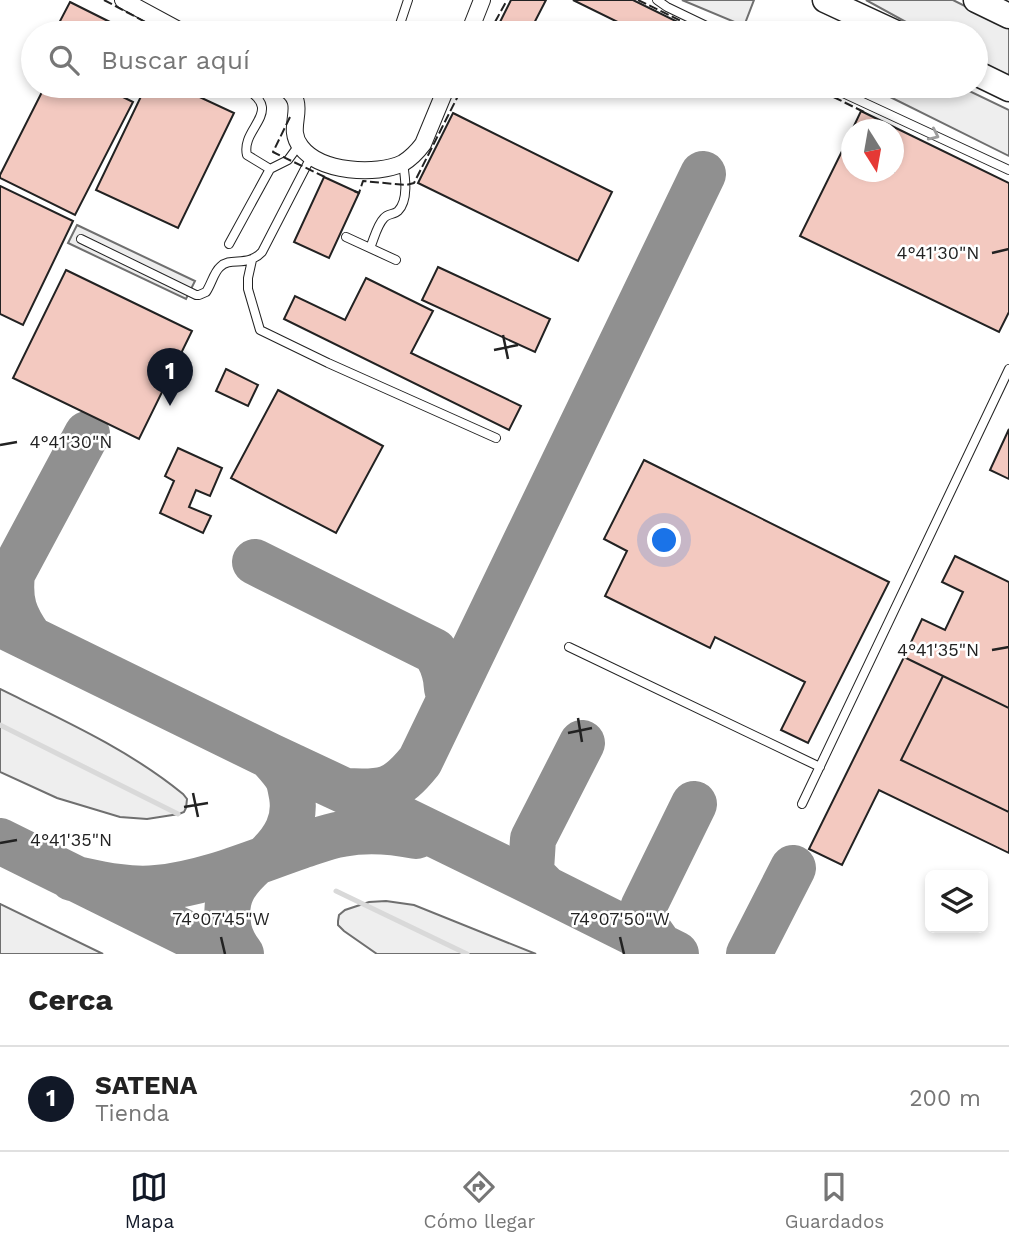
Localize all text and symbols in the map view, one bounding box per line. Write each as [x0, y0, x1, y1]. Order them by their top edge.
search box [21, 21, 988, 98]
icon: search [45, 41, 83, 79]
text: Buscar aquí [101, 45, 250, 75]
north arrow [841, 119, 904, 182]
one-way arrow [927, 127, 939, 141]
text: 4°41'30"N [897, 242, 979, 263]
pin: 1 [147, 348, 193, 406]
text: 4°41'30"N [30, 431, 112, 452]
your location [647, 523, 681, 557]
text: 4°41'35"N [897, 639, 979, 660]
text: 4°41'35"N [30, 829, 112, 850]
map controls [925, 870, 988, 933]
button: layers [925, 870, 988, 933]
text: 74°07'45"W [172, 908, 270, 929]
text: 74°07'50"W [570, 908, 670, 929]
text: Cerca [28, 982, 113, 1017]
text: SATENA [95, 1070, 197, 1100]
text: 1 [46, 1085, 56, 1112]
text: 200 m [909, 1085, 981, 1112]
text: Tienda [95, 1100, 170, 1127]
tab: Mapa [125, 1168, 174, 1233]
tab: Cómo llegar [424, 1168, 535, 1233]
tab: Guardados [785, 1168, 884, 1233]

